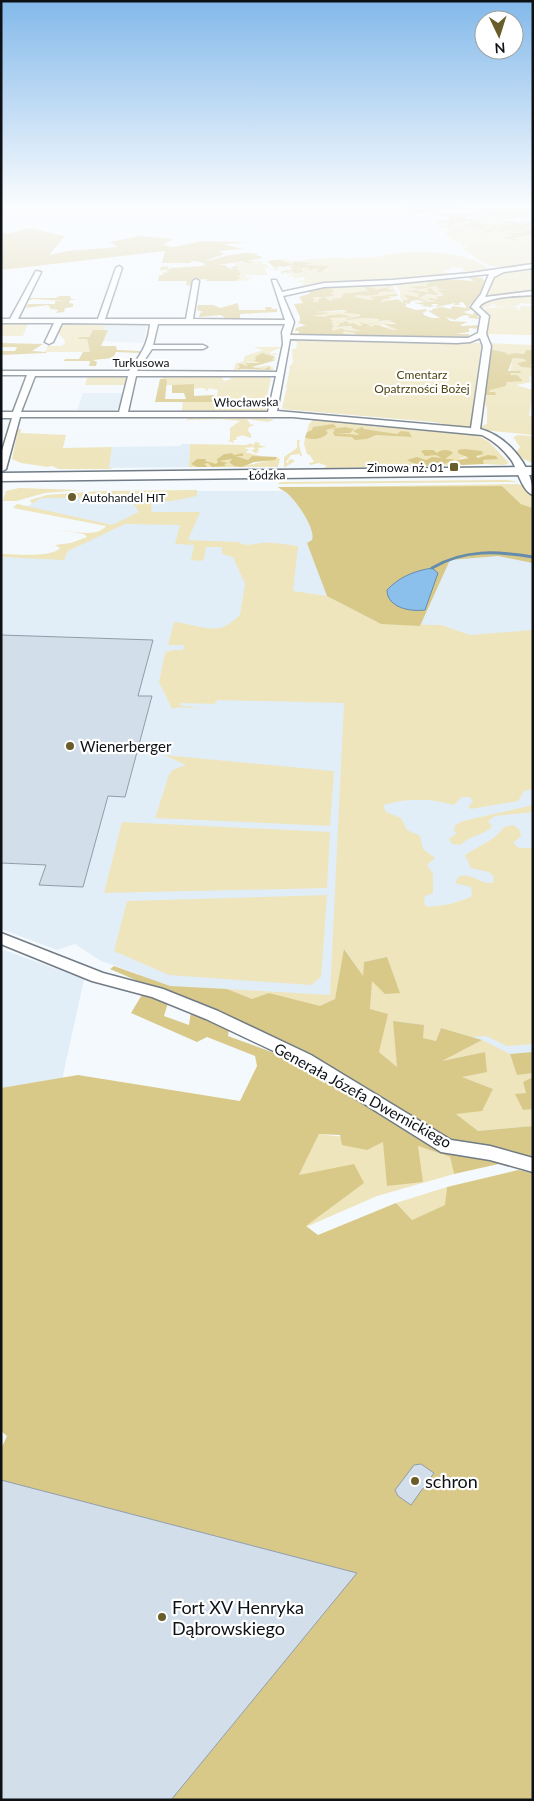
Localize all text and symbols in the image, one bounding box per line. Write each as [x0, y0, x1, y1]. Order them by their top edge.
north arrow [474, 10, 524, 60]
text: N [494, 40, 506, 57]
street label: Turkusowa [113, 355, 169, 370]
park label: Cmentarz Opatrzności Bożej [374, 367, 470, 396]
street label: Włocławska [213, 394, 279, 410]
place label: Zimowa nż. 01 [367, 460, 444, 475]
marker: Zimowa nż. 01 [448, 461, 460, 473]
street label: Łódzka [248, 467, 286, 483]
place label: Autohandel HIT [82, 490, 166, 505]
marker: Autohandel HIT [66, 491, 78, 503]
place label: Wienerberger [80, 737, 172, 755]
marker: Wienerberger [64, 740, 76, 752]
street label: Generała Józefa Dwernickiego [271, 1039, 455, 1151]
place label: schron [425, 1470, 478, 1492]
marker: schron [409, 1475, 421, 1487]
place label: Fort XV Henryka Dąbrowskiego [172, 1596, 304, 1639]
marker: Fort XV Henryka Dąbrowskiego [156, 1611, 168, 1623]

